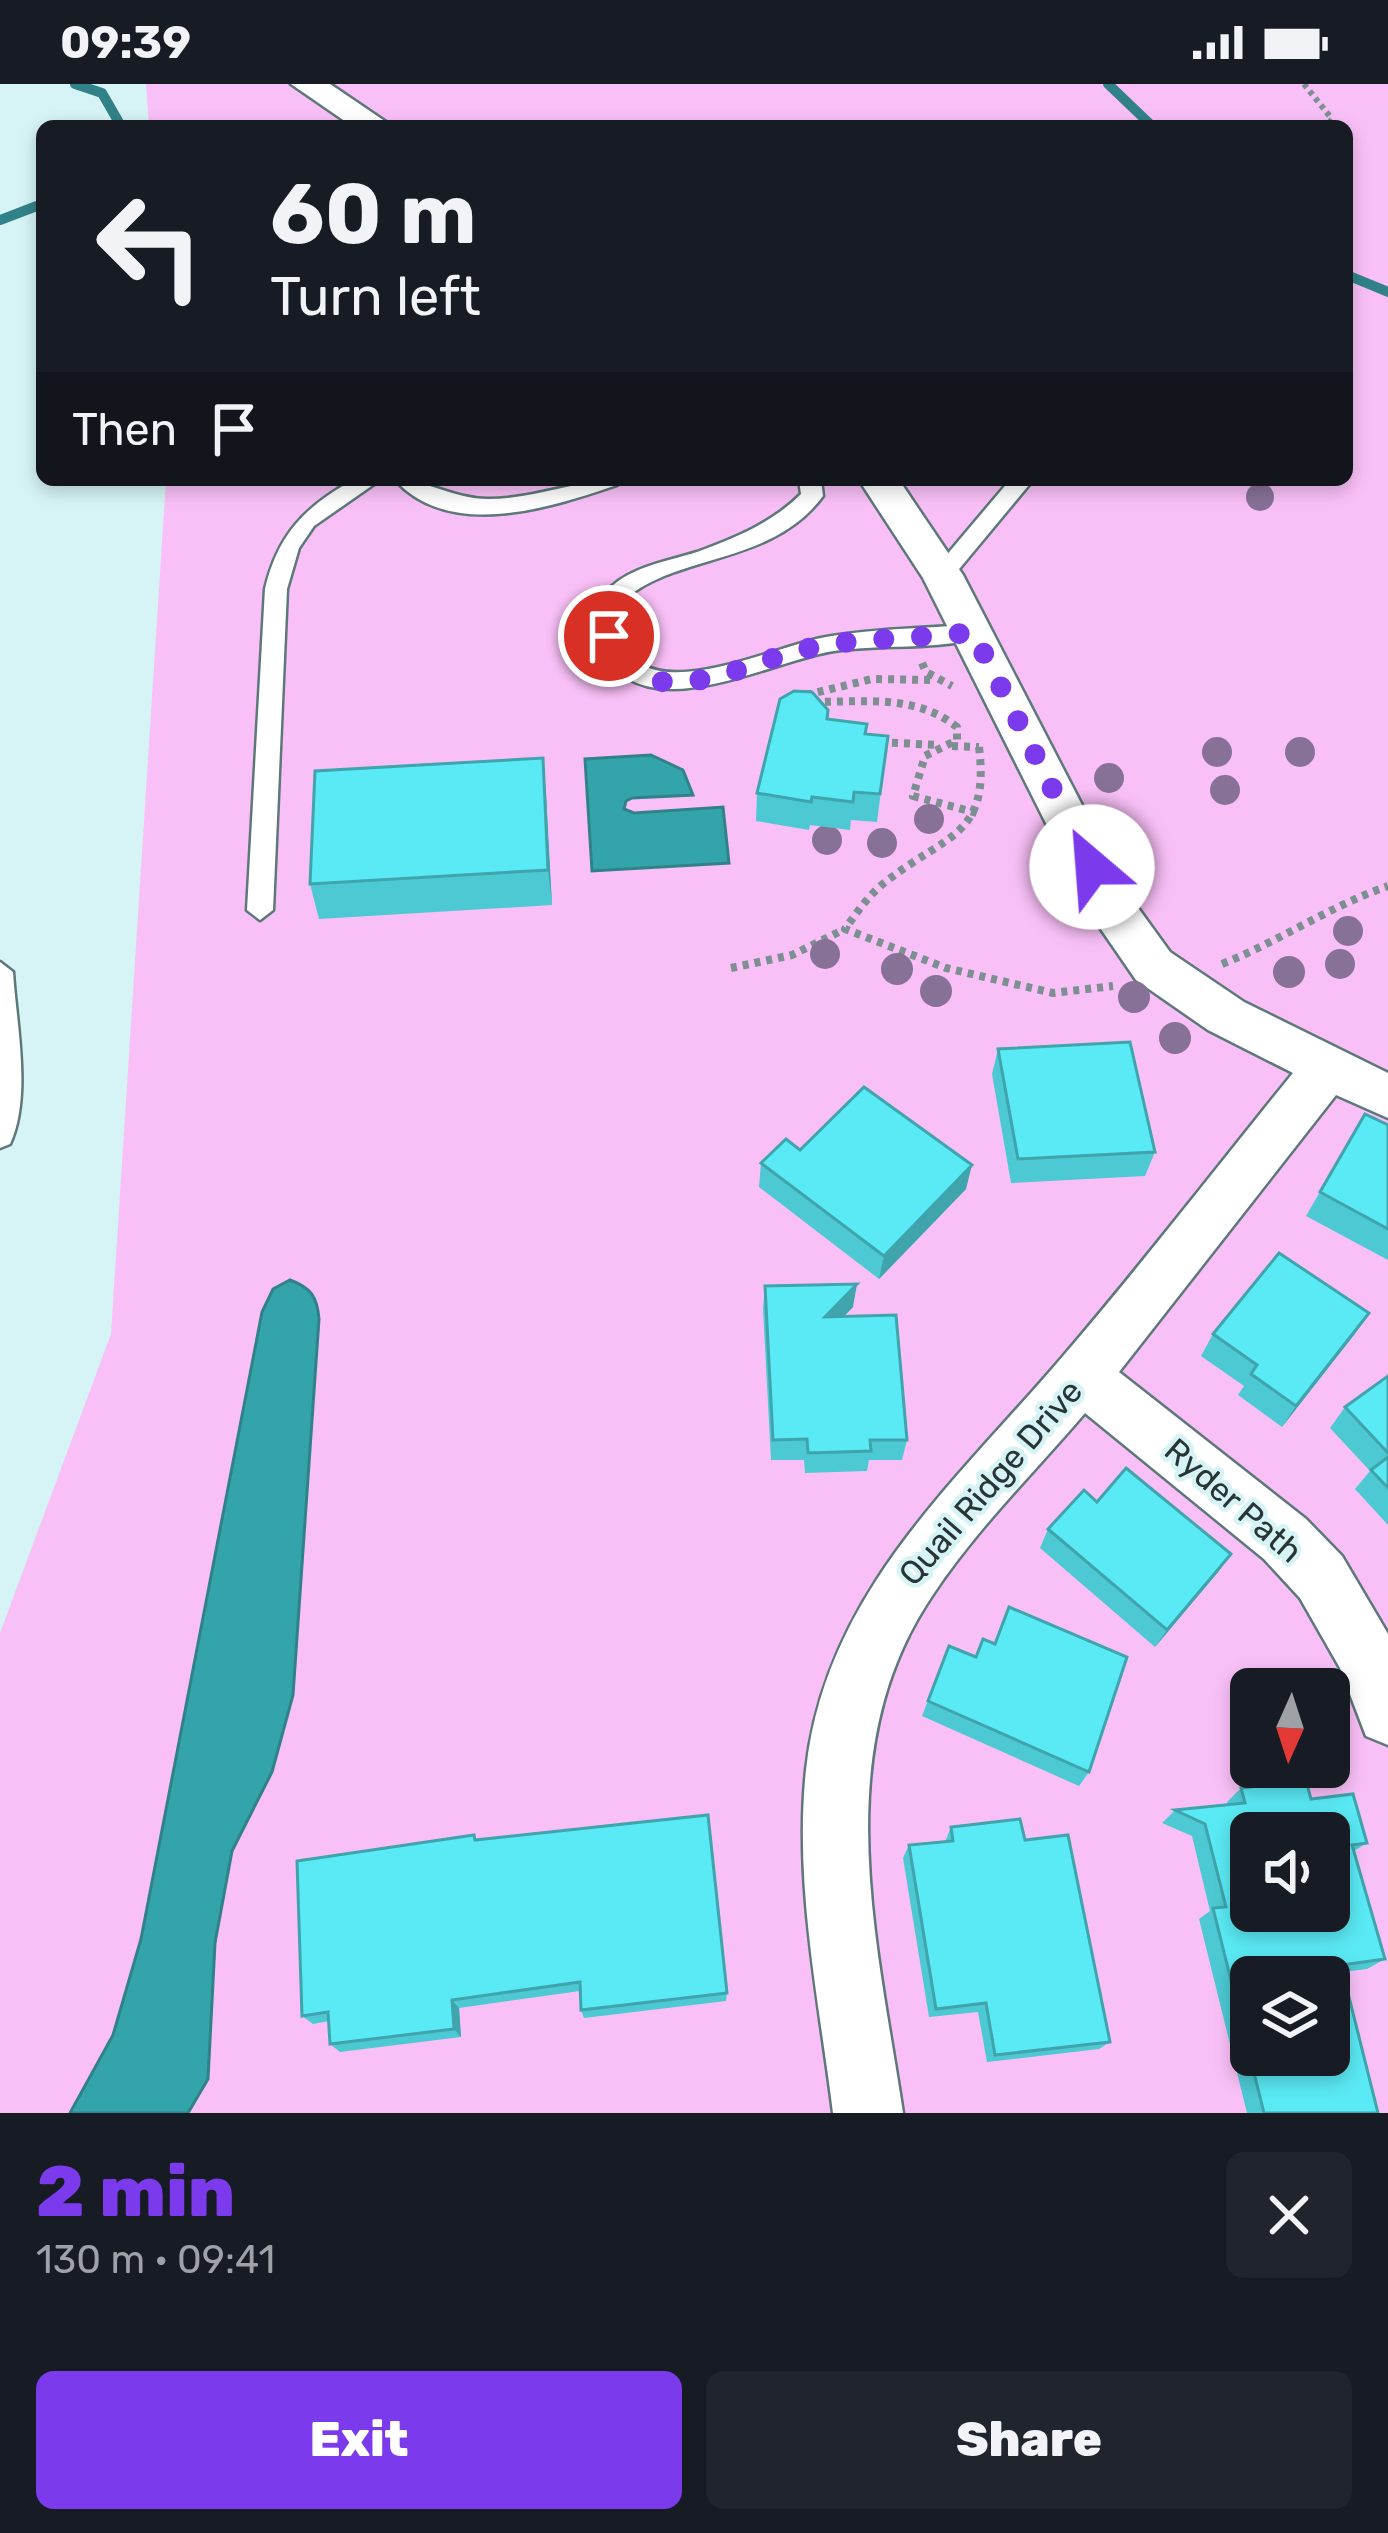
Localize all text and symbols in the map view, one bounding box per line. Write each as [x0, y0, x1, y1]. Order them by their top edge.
text: 09:39 [60, 16, 191, 69]
text: 60 m [270, 164, 477, 264]
icon: left [72, 168, 228, 324]
text: Turn left [270, 265, 481, 329]
icon: arrive [201, 396, 267, 462]
text: Then [72, 403, 177, 456]
pin [558, 585, 660, 687]
icon: arrive [576, 603, 642, 669]
position arrow [1029, 804, 1155, 930]
street label: Quail Ridge Drive [891, 1372, 1090, 1593]
street label: Ryder Path [1157, 1430, 1310, 1571]
north arrow [1230, 1668, 1350, 1788]
map controls [1230, 1668, 1350, 2076]
button: sound [1230, 1812, 1350, 1932]
button: layers [1230, 1956, 1350, 2076]
text: 2 min [36, 2149, 235, 2234]
button: close [1226, 2152, 1352, 2278]
text: 130 m · 09:41 [36, 2237, 275, 2283]
button: Exit [36, 2371, 682, 2509]
button: Share [706, 2371, 1352, 2509]

